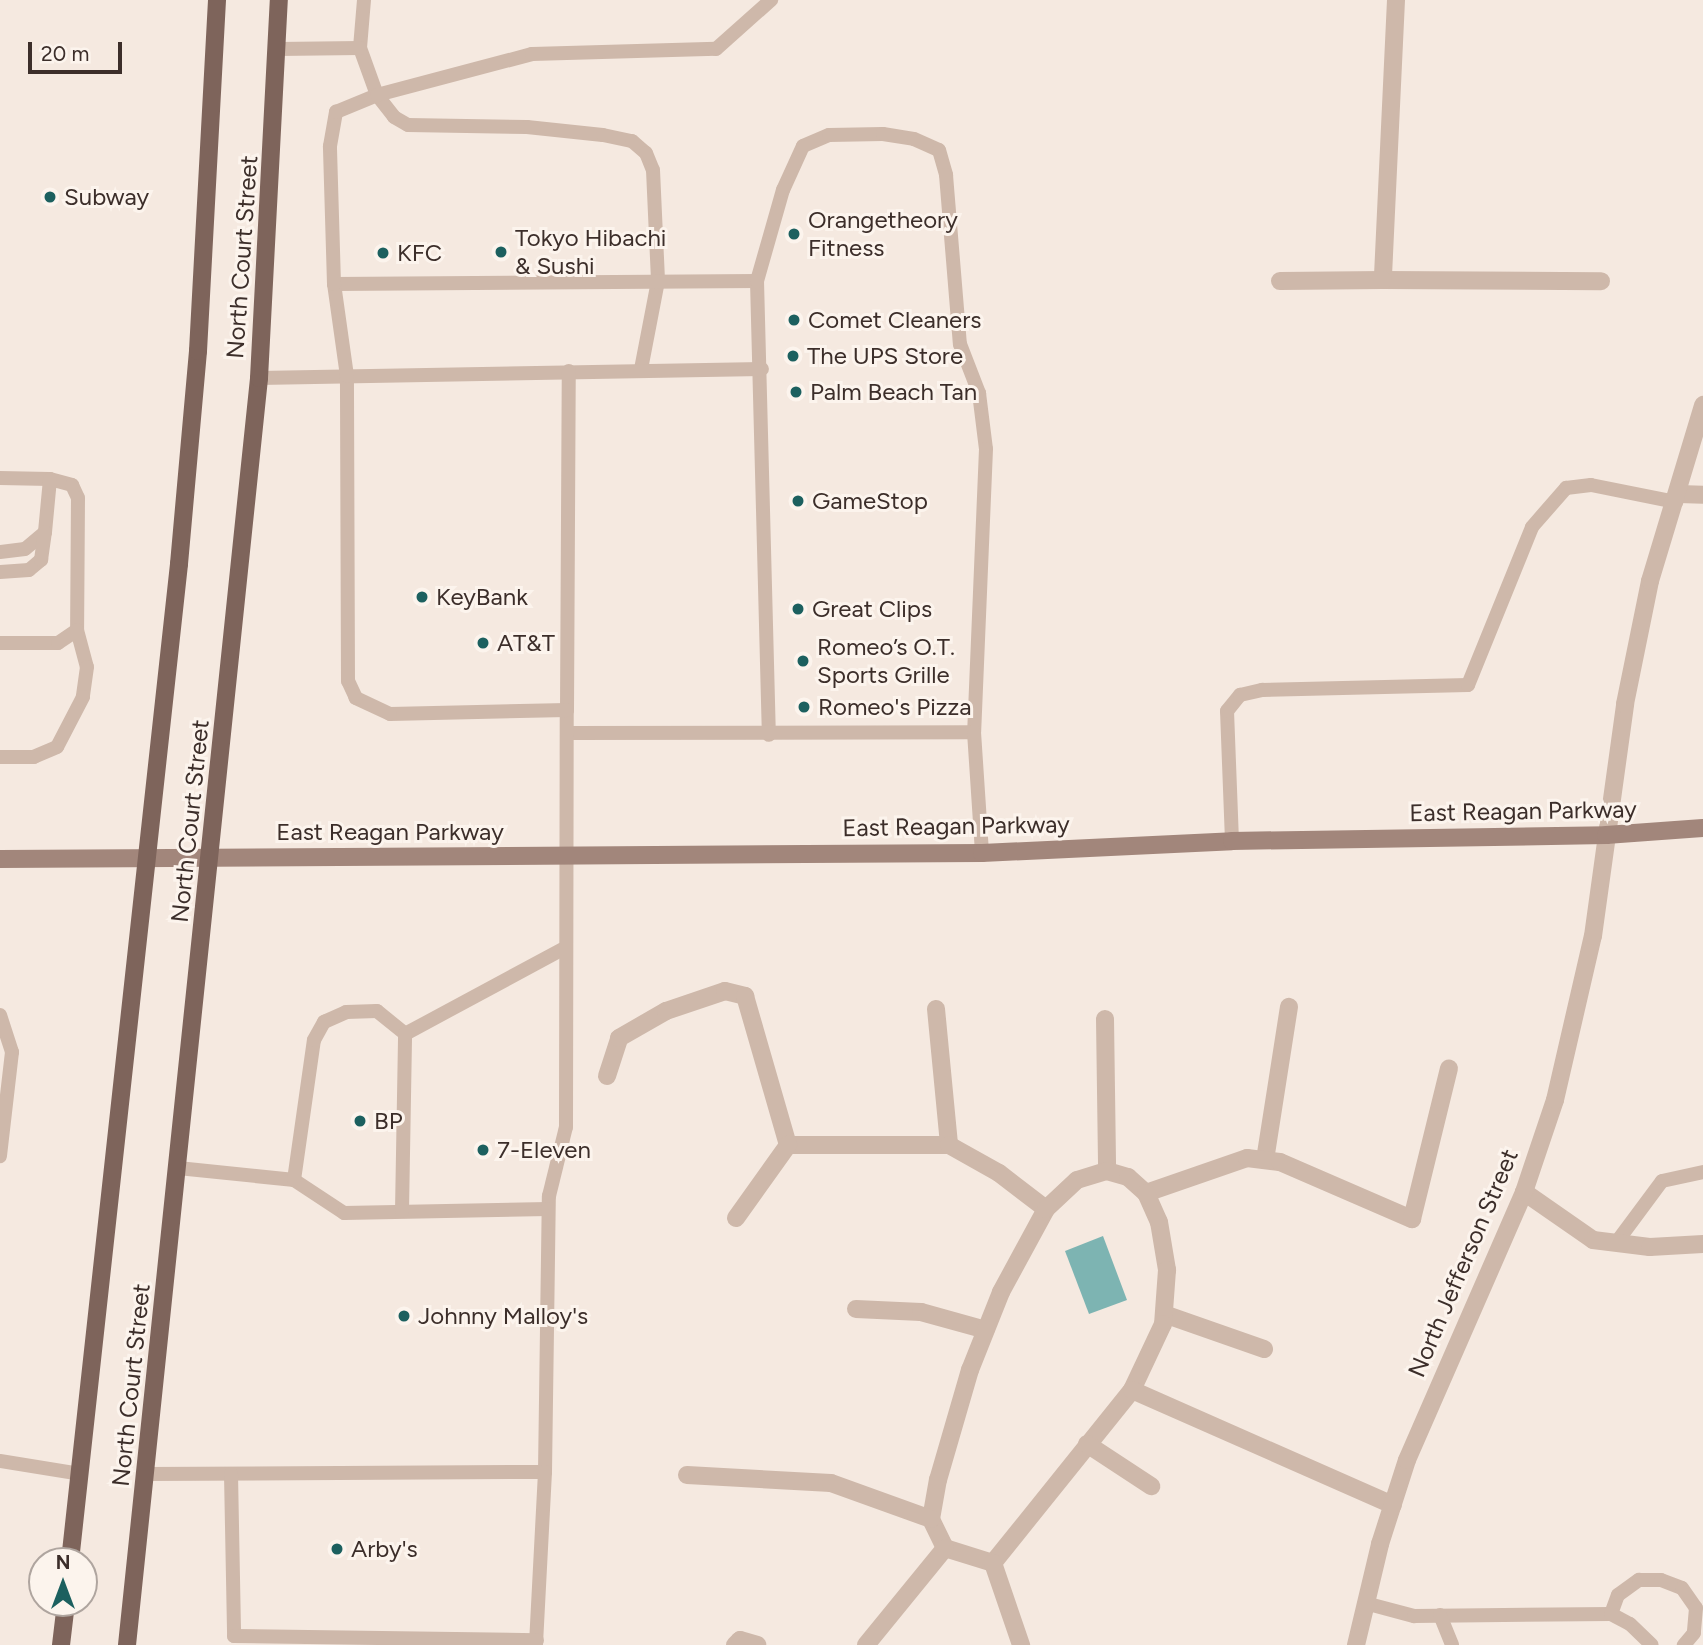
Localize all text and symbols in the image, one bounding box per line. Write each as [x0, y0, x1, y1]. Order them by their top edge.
scale bar [32, 28, 126, 72]
text: 20 m [41, 41, 89, 66]
street label: North Court Street [221, 154, 263, 360]
place label: Subway [64, 183, 149, 211]
marker: Subway [42, 189, 58, 205]
place label: Orangetheory Fitness [808, 206, 958, 262]
place label: Tokyo Hibachi & Sushi [515, 224, 666, 280]
marker: Orangetheory Fitness [786, 226, 802, 242]
place label: KFC [397, 239, 442, 267]
marker: Tokyo Hibachi & Sushi [493, 244, 509, 260]
marker: KFC [375, 245, 391, 261]
place label: Comet Cleaners [808, 306, 981, 334]
marker: Comet Cleaners [786, 312, 802, 328]
place label: The UPS Store [807, 342, 963, 370]
marker: The UPS Store [785, 348, 801, 364]
place label: Palm Beach Tan [810, 378, 977, 406]
marker: Palm Beach Tan [788, 384, 804, 400]
place label: GameStop [812, 487, 928, 515]
marker: GameStop [790, 493, 806, 509]
place label: KeyBank [436, 583, 528, 611]
marker: KeyBank [414, 589, 430, 605]
place label: Great Clips [812, 595, 932, 623]
marker: Great Clips [790, 601, 806, 617]
place label: AT&T [497, 629, 555, 657]
place label: Romeo’s O.T. Sports Grille [817, 633, 955, 689]
marker: AT&T [475, 635, 491, 651]
marker: Romeo’s O.T. Sports Grille [795, 653, 811, 669]
place label: Romeo's Pizza [818, 693, 972, 721]
marker: Romeo's Pizza [796, 699, 812, 715]
street label: North Court Street [165, 718, 215, 924]
street label: East Reagan Parkway [1409, 795, 1637, 827]
street label: East Reagan Parkway [842, 810, 1070, 842]
street label: East Reagan Parkway [276, 818, 504, 846]
place label: BP [374, 1107, 403, 1135]
marker: BP [352, 1113, 368, 1129]
place label: 7-Eleven [497, 1136, 591, 1164]
marker: 7-Eleven [475, 1142, 491, 1158]
street label: North Jefferson Street [1402, 1145, 1524, 1381]
street label: North Court Street [106, 1282, 156, 1488]
place label: Johnny Malloy's [418, 1302, 588, 1330]
marker: Johnny Malloy's [396, 1308, 412, 1324]
place label: Arby's [351, 1535, 418, 1563]
marker: Arby's [329, 1541, 345, 1557]
north arrow [28, 1547, 98, 1617]
text: N [56, 1551, 70, 1574]

